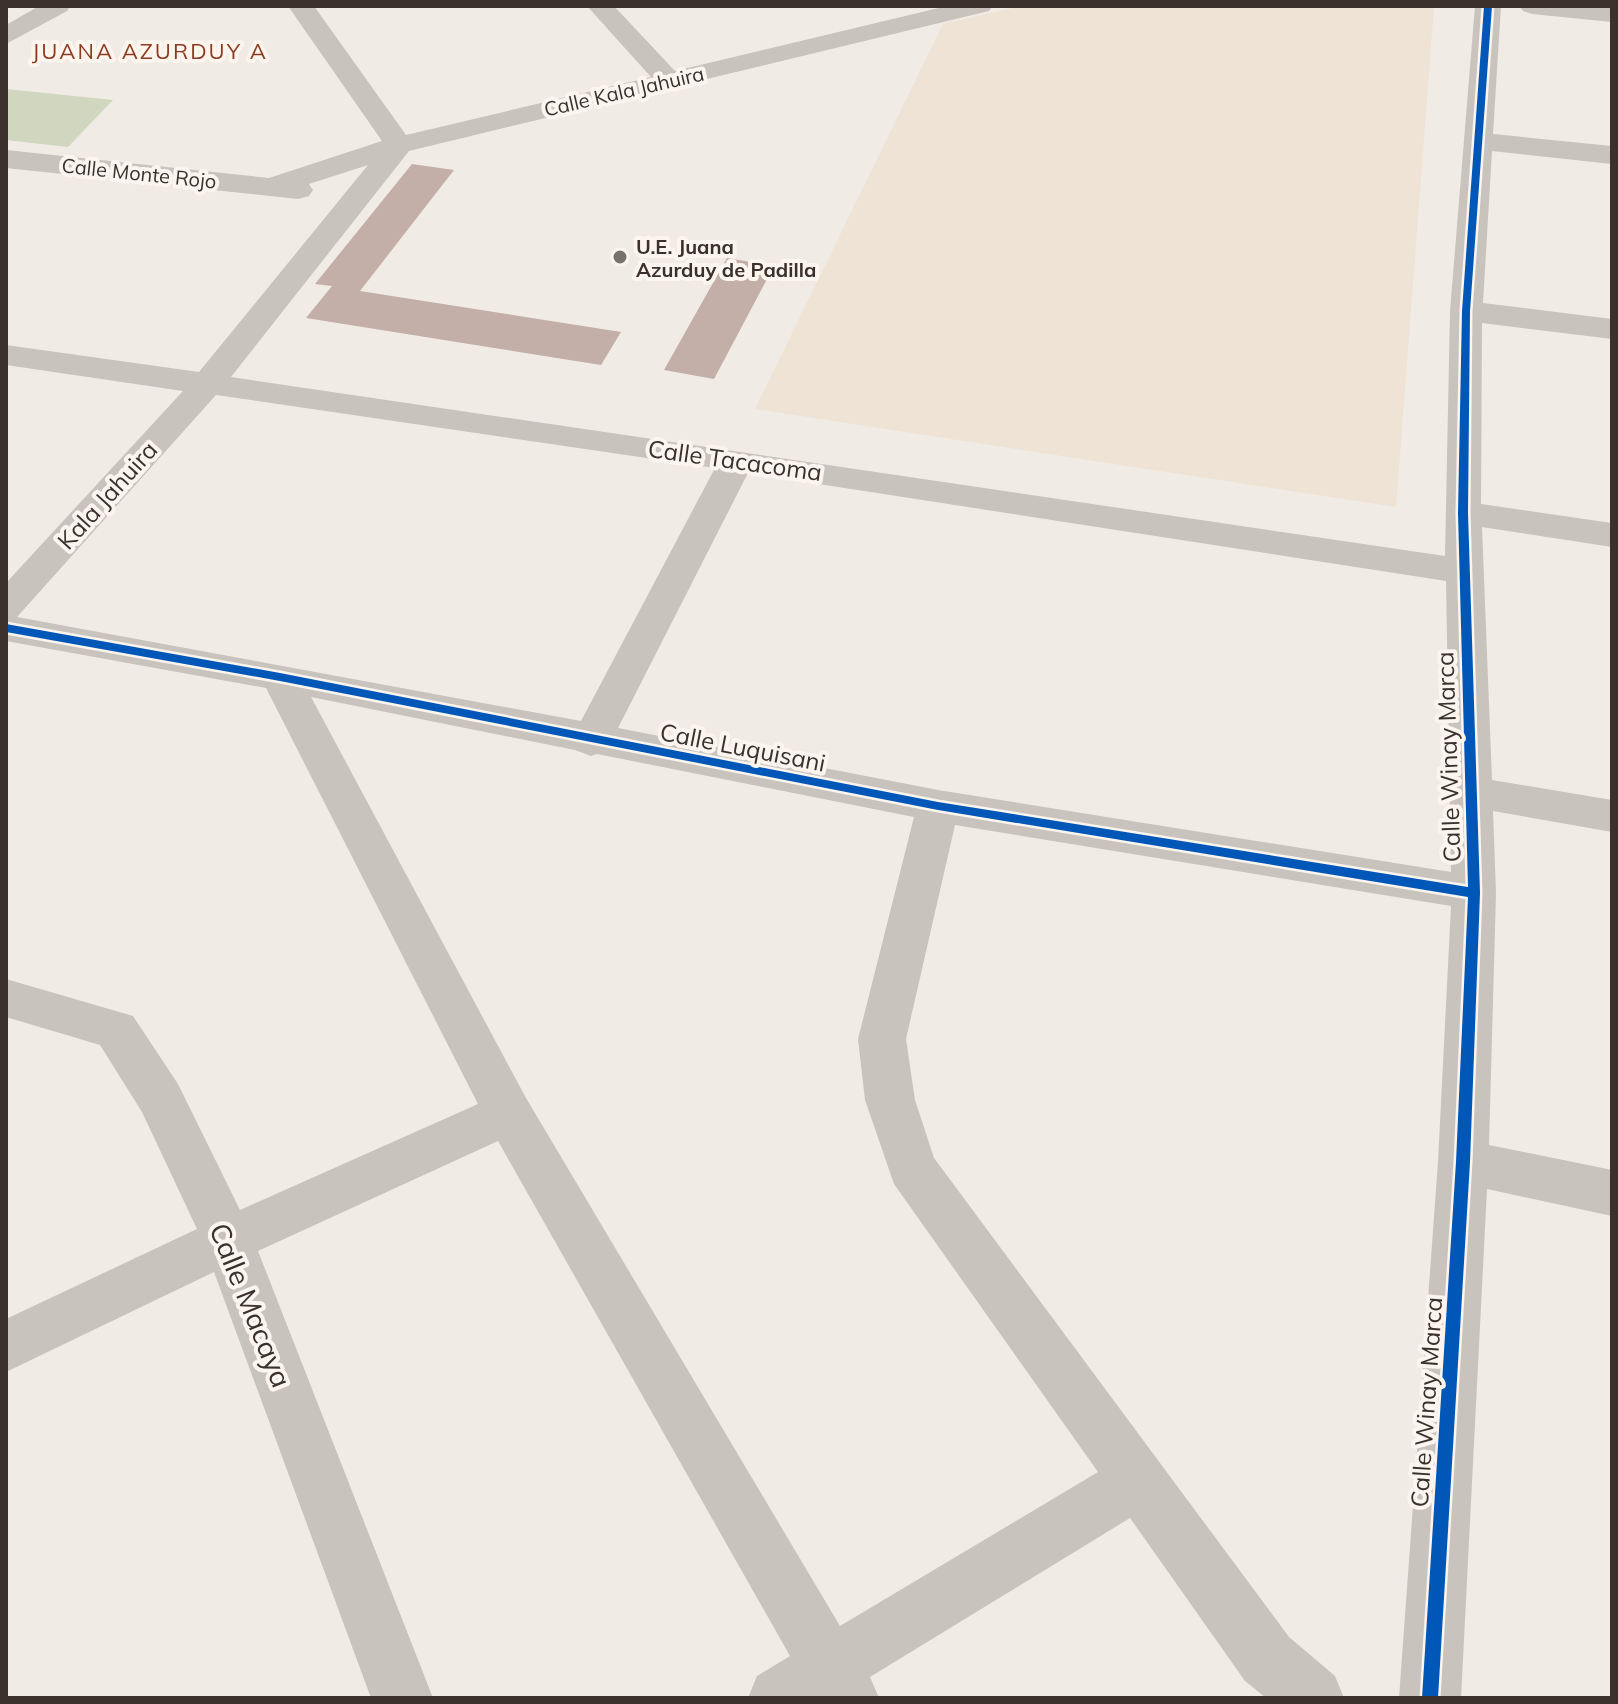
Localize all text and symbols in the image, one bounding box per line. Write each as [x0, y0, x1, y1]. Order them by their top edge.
district label: JUANA AZURDUY A [32, 37, 268, 65]
street label: Calle Kala Jahuira [542, 60, 706, 122]
street label: Calle Monte Rojo [60, 152, 218, 194]
place label: U.E. Juana Azurduy de Padilla [636, 234, 816, 282]
marker: U.E. Juana Azurduy de Padilla [611, 248, 629, 266]
street label: Calle Tacacoma [646, 433, 824, 487]
street label: Kala Jahuira [51, 435, 163, 555]
street label: Calle Winay Marca [1429, 651, 1467, 863]
street label: Calle Luquisani [658, 716, 828, 778]
street label: Calle Macaya [202, 1218, 300, 1392]
street label: Calle Winay Marca [1404, 1296, 1448, 1508]

